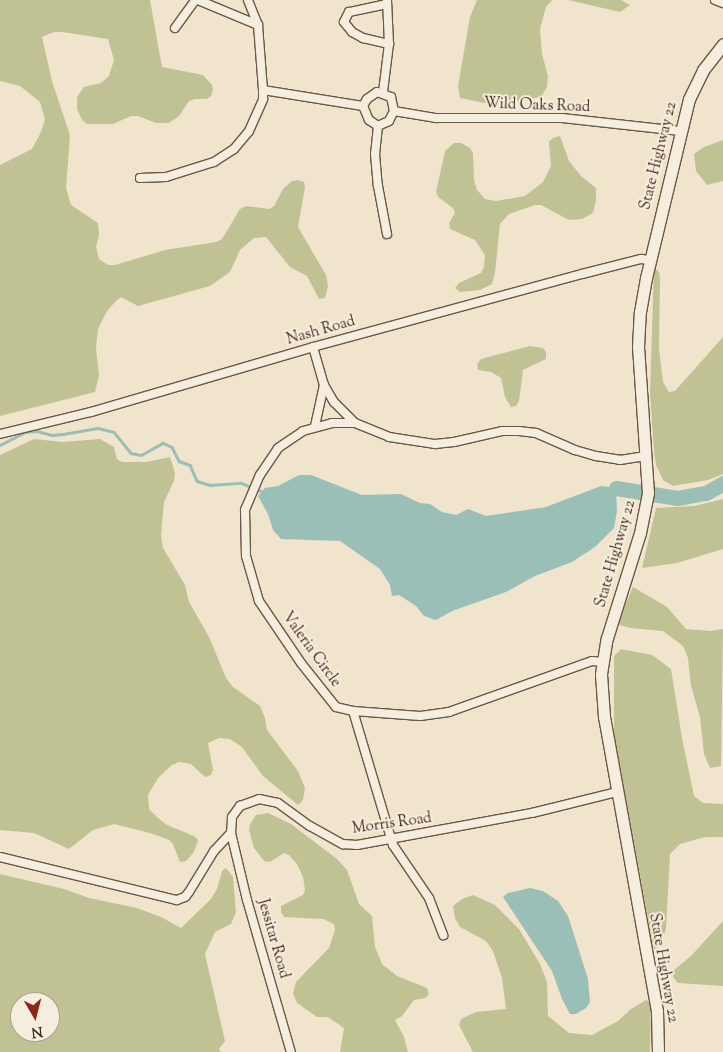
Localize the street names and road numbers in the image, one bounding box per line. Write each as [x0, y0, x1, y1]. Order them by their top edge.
street label: Wild Oaks Road [483, 95, 591, 117]
street label: State Highway 22 [637, 100, 681, 212]
street label: Nash Road [285, 313, 357, 349]
street label: State Highway 22 [592, 498, 640, 610]
street label: Valeria Circle [278, 609, 344, 691]
street label: Morris Road [351, 810, 433, 838]
street label: Jessitar Road [253, 897, 293, 981]
street label: State Highway 22 [645, 912, 681, 1024]

